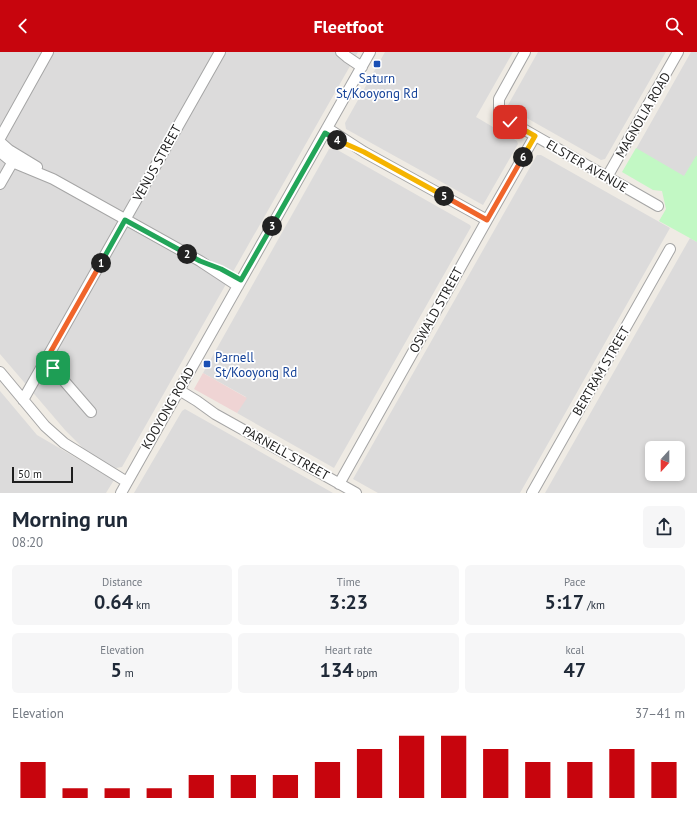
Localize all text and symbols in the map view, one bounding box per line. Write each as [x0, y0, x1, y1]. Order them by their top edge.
icon: back [12, 15, 34, 37]
text: Fleetfoot [313, 15, 384, 38]
icon: search [663, 15, 685, 37]
marker: Saturn St/Kooyong Rd [372, 59, 382, 69]
street label: MAGNOLIA ROAD [612, 69, 674, 161]
place label: Saturn St/Kooyong Rd [336, 70, 418, 102]
pin [493, 105, 527, 139]
icon: check [499, 111, 521, 133]
street label: VENUS STREET [128, 122, 185, 205]
pin: 4 [327, 130, 347, 150]
text: 4 [334, 133, 340, 147]
street label: ELSTER AVENUE [543, 136, 631, 196]
pin: 6 [513, 147, 533, 167]
text: 6 [520, 150, 526, 164]
pin: 5 [434, 186, 454, 206]
text: 5 [441, 189, 447, 203]
pin: 3 [262, 216, 282, 236]
text: 3 [269, 219, 275, 233]
pin: 2 [177, 244, 197, 264]
text: 2 [184, 247, 190, 261]
pin: 1 [91, 253, 111, 273]
text: 1 [98, 256, 104, 270]
street label: OSWALD STREET [405, 264, 467, 356]
street label: BERTRAM STREET [569, 323, 633, 419]
place label: Parnell St/Kooyong Rd [215, 349, 297, 381]
pin [36, 351, 70, 385]
icon: arrive [42, 357, 64, 379]
marker: Parnell St/Kooyong Rd [202, 359, 212, 369]
street label: KOOYONG ROAD [138, 364, 198, 452]
street label: PARNELL STREET [240, 422, 332, 484]
north arrow [645, 441, 685, 481]
map controls [645, 441, 685, 481]
scale bar [12, 465, 73, 484]
text: 50 m [18, 467, 42, 481]
text: Morning run [12, 505, 128, 533]
button: share [643, 506, 685, 548]
text: 08:20 [12, 534, 43, 551]
text: Distance [102, 575, 142, 589]
text: Time [337, 575, 360, 589]
text: Pace [564, 575, 586, 589]
text: 0.64 [94, 589, 133, 615]
text: 3:23 [329, 589, 368, 615]
text: 5:17 [545, 589, 584, 615]
text: km [133, 598, 150, 612]
text: /km [584, 598, 605, 612]
text: Elevation [100, 643, 144, 657]
text: Heart rate [325, 643, 372, 657]
text: kcal [565, 643, 584, 657]
text: 5 [111, 657, 122, 683]
text: 134 [320, 657, 354, 683]
text: 47 [563, 657, 586, 683]
text: m [122, 666, 134, 680]
text: bpm [354, 666, 377, 680]
text: Elevation [12, 705, 64, 722]
text: 37–41 m [635, 705, 685, 722]

